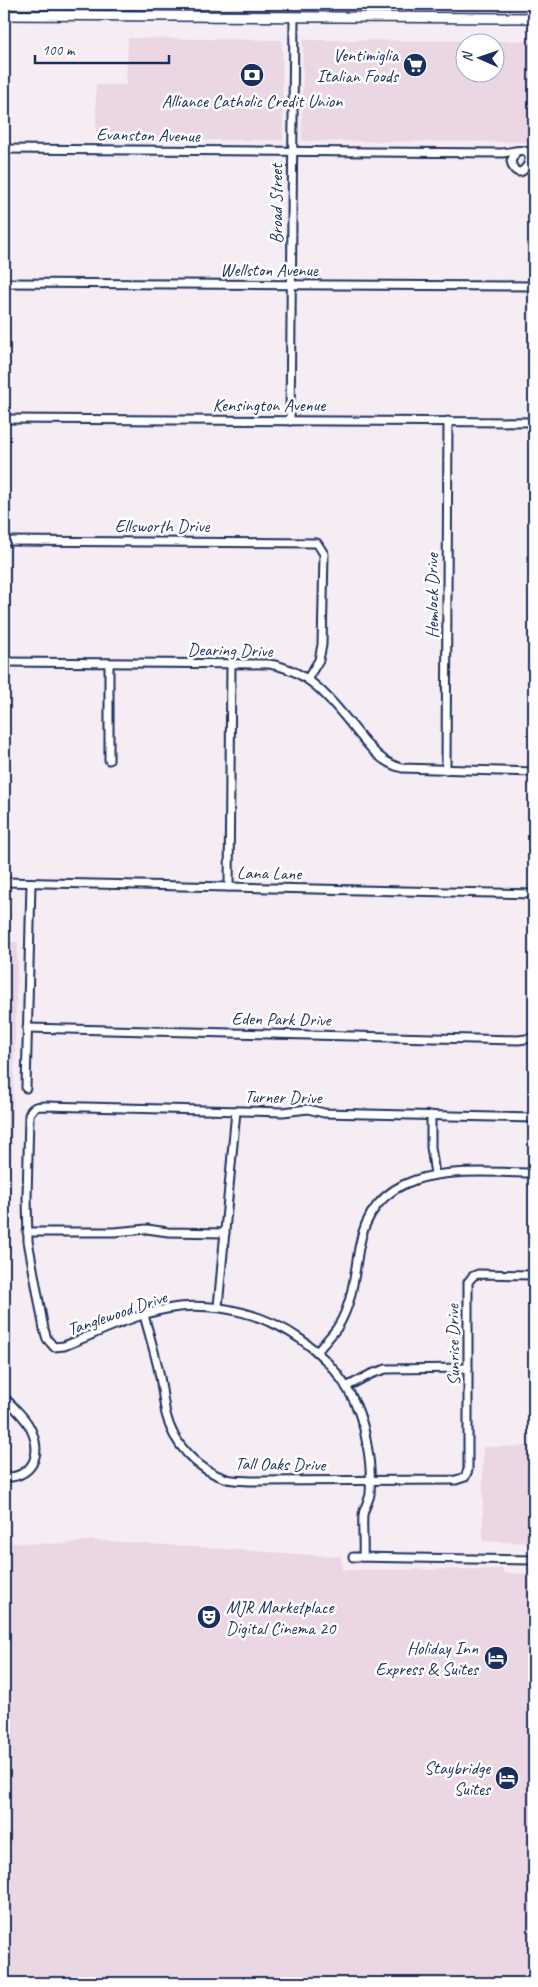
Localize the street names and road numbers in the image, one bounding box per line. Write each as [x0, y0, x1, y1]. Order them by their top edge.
street label: Evanston Avenue [96, 123, 201, 147]
street label: Broad Street [265, 162, 287, 244]
street label: Wellston Avenue [220, 259, 319, 281]
street label: Kensington Avenue [213, 394, 326, 416]
street label: Ellsworth Drive [115, 515, 210, 537]
street label: Hemlock Drive [421, 552, 443, 639]
street label: Dearing Drive [187, 638, 274, 662]
street label: Lana Lane [237, 861, 302, 885]
street label: Eden Park Drive [231, 1007, 332, 1031]
street label: Turner Drive [244, 1085, 323, 1109]
street label: Tanglewood Drive [65, 1285, 171, 1340]
street label: Sunrise Drive [441, 1303, 465, 1386]
street label: Tall Oaks Drive [235, 1452, 326, 1476]

